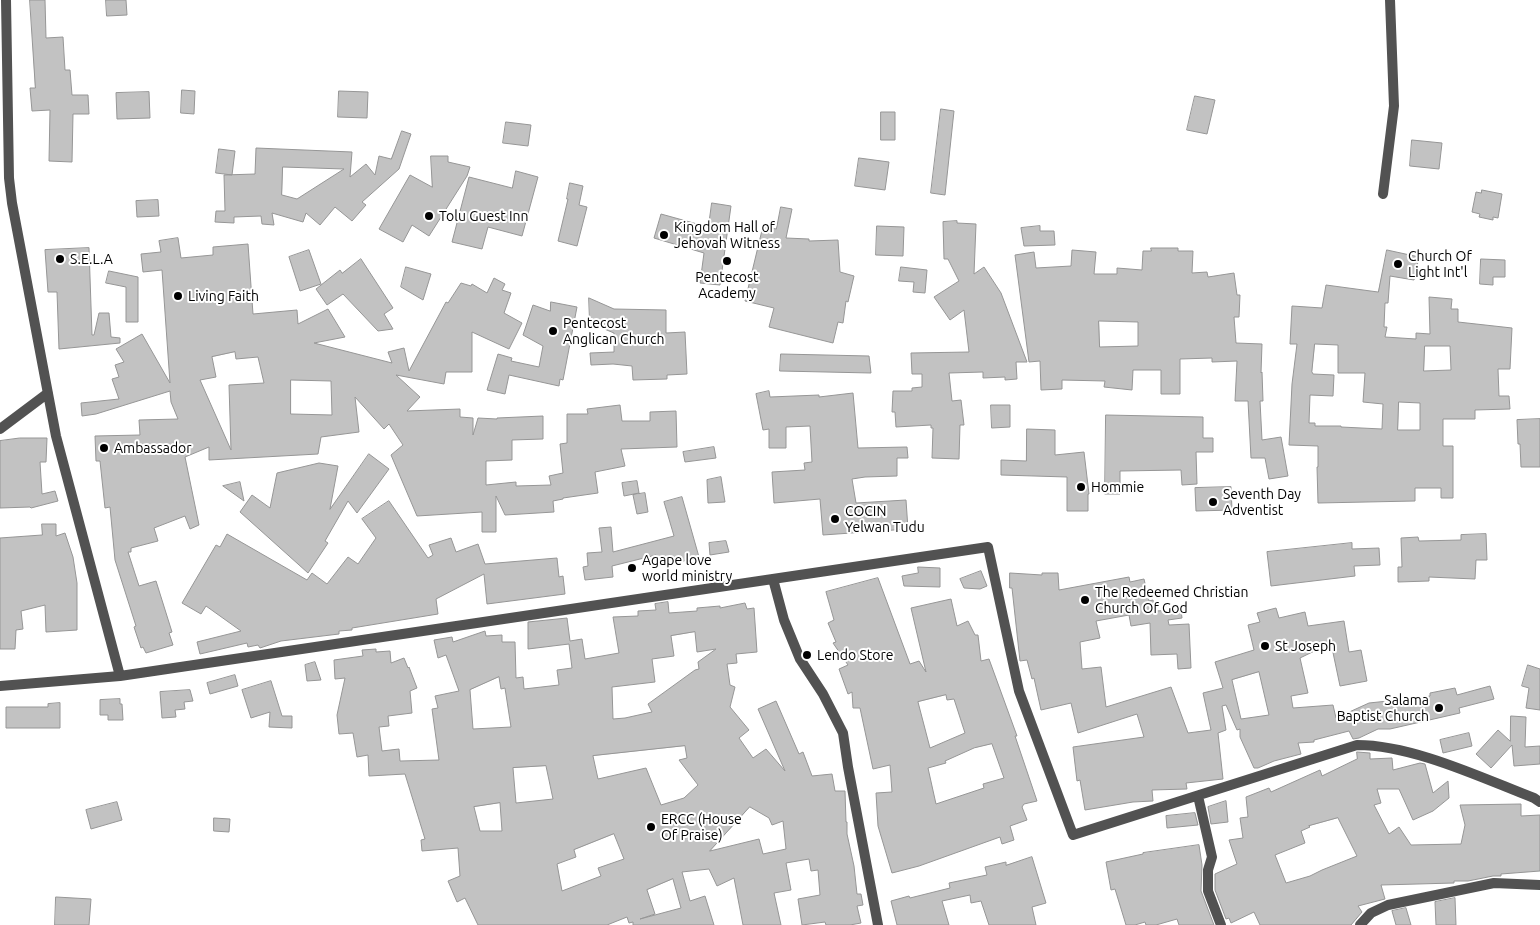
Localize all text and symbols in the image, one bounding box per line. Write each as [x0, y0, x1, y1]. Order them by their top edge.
place label: Tolu Guest Inn [439, 208, 529, 224]
marker: Tolu Guest Inn [423, 210, 435, 222]
place label: Kingdom Hall of Jehovah Witness [674, 219, 780, 252]
marker: Kingdom Hall of Jehovah Witness [658, 229, 670, 241]
place label: Church Of Light Int'l [1408, 248, 1472, 280]
place label: S.E.L.A [70, 251, 113, 267]
marker: S.E.L.A [54, 253, 66, 265]
marker: Pentecost Academy [721, 255, 733, 267]
marker: Church Of Light Int'l [1392, 258, 1404, 270]
place label: Pentecost Academy [695, 269, 759, 302]
place label: Living Faith [188, 288, 259, 304]
marker: Living Faith [172, 290, 184, 302]
place label: Pentecost Anglican Church [563, 315, 664, 348]
marker: Pentecost Anglican Church [547, 325, 559, 337]
place label: Ambassador [114, 440, 192, 456]
marker: Ambassador [98, 442, 110, 454]
place label: Hommie [1091, 479, 1144, 495]
marker: Hommie [1075, 481, 1087, 493]
place label: Seventh Day Adventist [1223, 486, 1301, 518]
marker: Seventh Day Adventist [1207, 496, 1219, 508]
place label: COCIN Yelwan Tudu [845, 503, 925, 536]
marker: COCIN Yelwan Tudu [829, 513, 841, 525]
place label: Agape love world ministry [642, 552, 732, 584]
marker: Agape love world ministry [626, 562, 638, 574]
place label: The Redeemed Christian Church Of God [1095, 584, 1248, 616]
marker: The Redeemed Christian Church Of God [1079, 594, 1091, 606]
place label: St Joseph [1275, 638, 1336, 654]
marker: St Joseph [1259, 640, 1271, 652]
place label: Lendo Store [817, 647, 893, 663]
marker: Lendo Store [801, 649, 813, 661]
place label: Salama Baptist Church [1337, 692, 1429, 724]
marker: Salama Baptist Church [1433, 702, 1445, 714]
place label: ERCC (House Of Praise) [661, 811, 742, 844]
marker: ERCC (House Of Praise) [645, 821, 657, 833]

